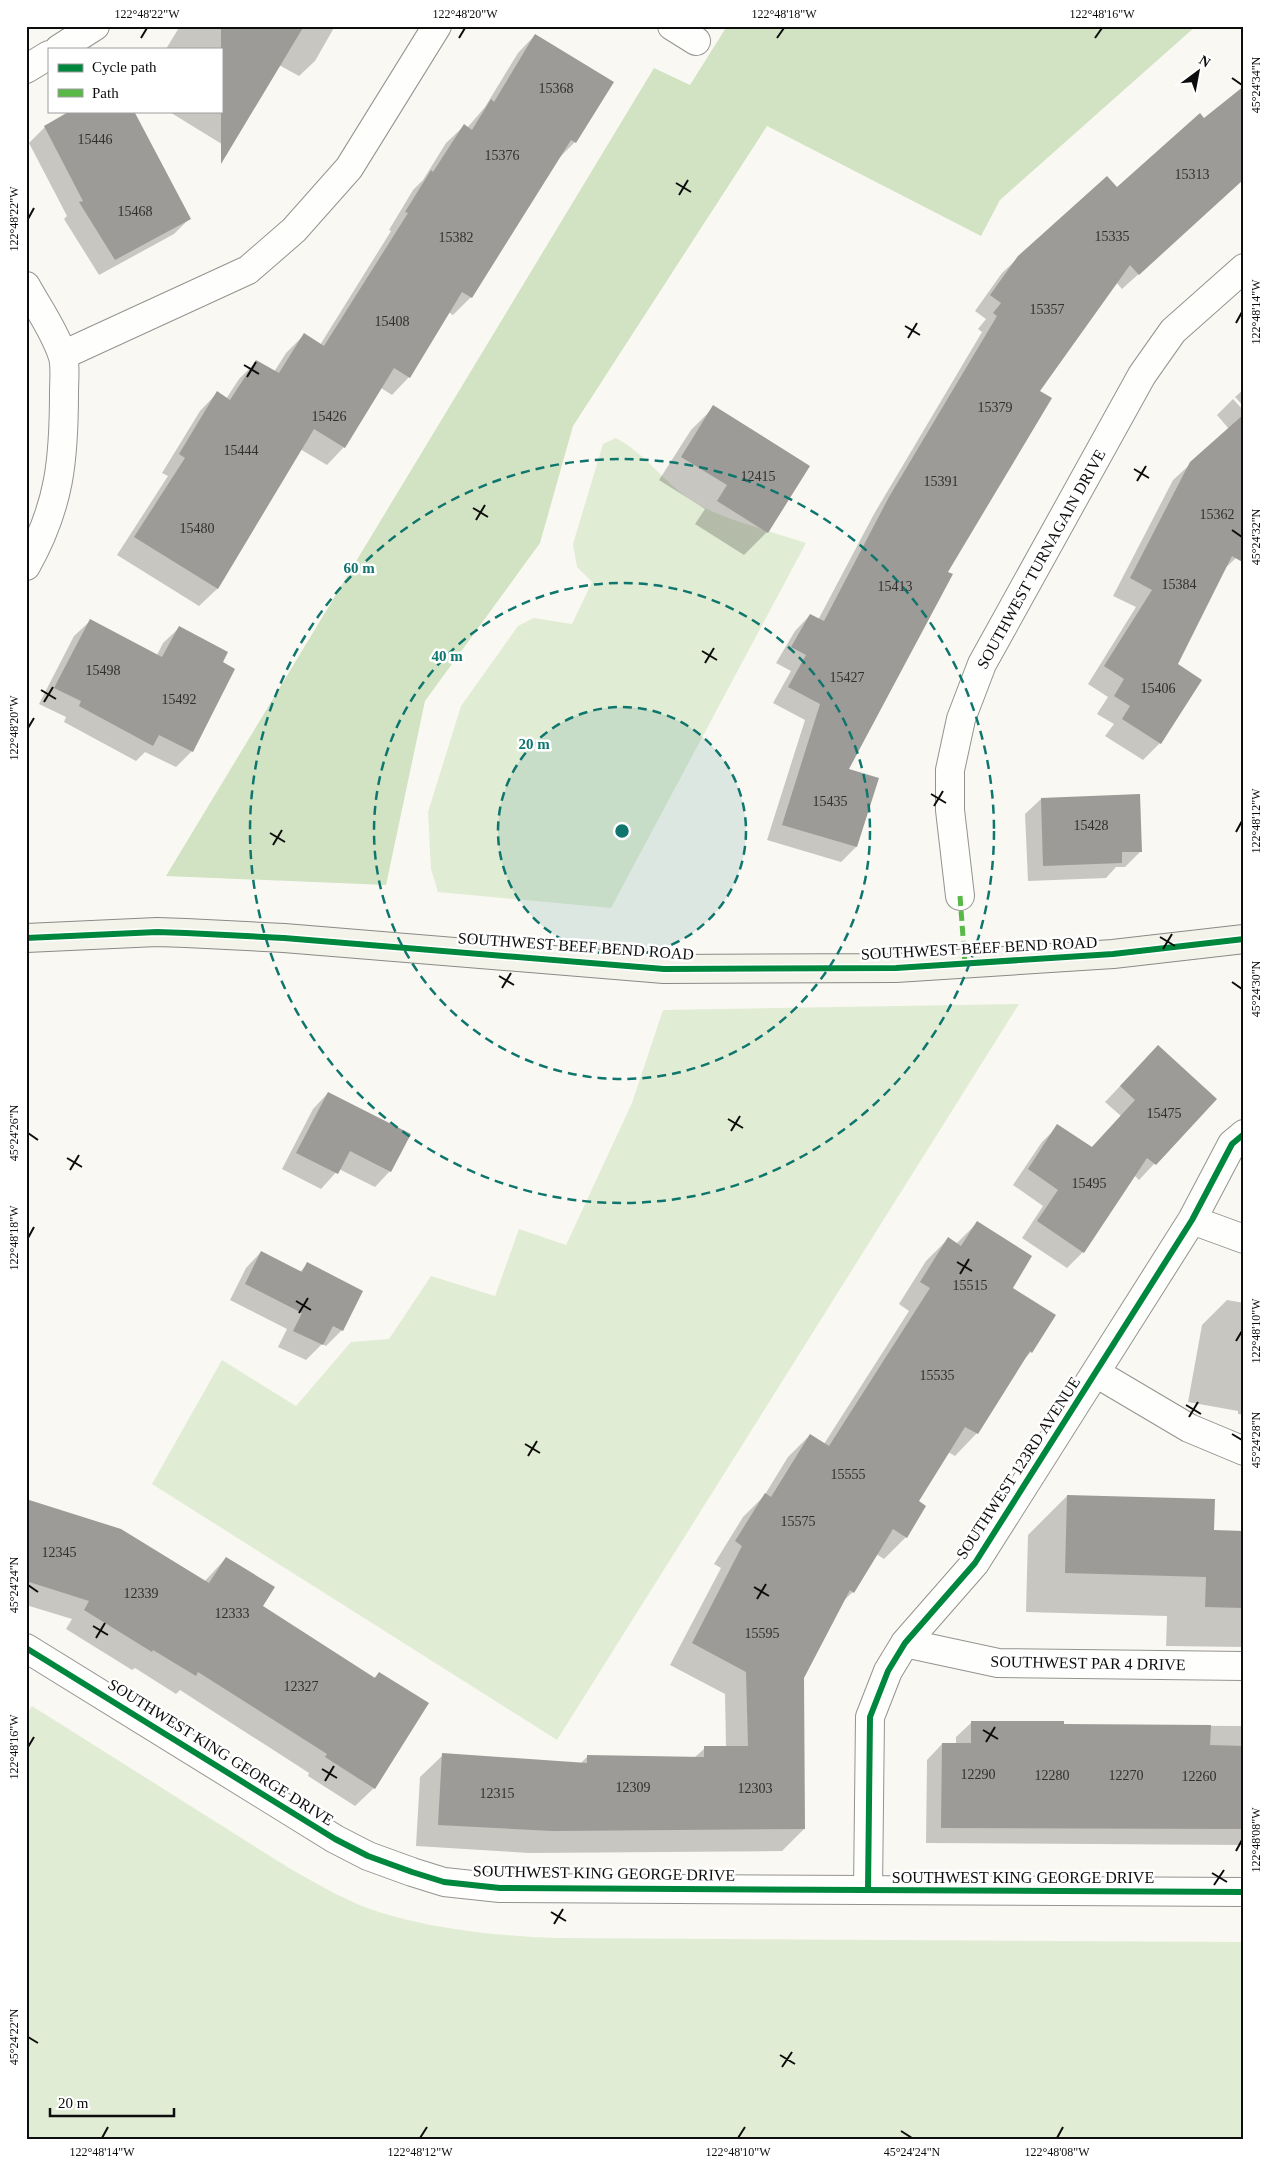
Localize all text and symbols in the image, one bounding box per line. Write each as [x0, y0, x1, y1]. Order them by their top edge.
text: 122°48'22"W [114, 7, 180, 21]
text: 122°48'20"W [432, 7, 498, 21]
text: 122°48'18"W [751, 7, 817, 21]
text: 122°48'16"W [1069, 7, 1135, 21]
legend [48, 48, 222, 112]
north arrow [1172, 48, 1222, 98]
text: N [1196, 52, 1213, 70]
text: 45°24'34"N [1249, 56, 1263, 113]
text: Cycle path [92, 59, 157, 75]
house number: 15368 [539, 81, 574, 96]
text: Path [92, 85, 119, 101]
house number: 15446 [78, 132, 113, 147]
house number: 15376 [485, 148, 520, 163]
house number: 15313 [1175, 167, 1210, 182]
text: 122°48'22"W [7, 186, 21, 252]
house number: 15468 [118, 204, 153, 219]
house number: 15335 [1095, 229, 1130, 244]
house number: 15382 [439, 230, 474, 245]
text: 122°48'14"W [1249, 279, 1263, 345]
house number: 15357 [1030, 302, 1065, 317]
house number: 15408 [375, 314, 410, 329]
house number: 15379 [978, 400, 1013, 415]
house number: 15426 [312, 409, 347, 424]
house number: 15444 [224, 443, 259, 458]
street label: SOUTHWEST TURNAGAIN DRIVE [973, 446, 1109, 672]
house number: 12415 [741, 469, 776, 484]
house number: 15391 [924, 474, 959, 489]
house number: 15362 [1200, 507, 1235, 522]
text: 45°24'32"N [1249, 508, 1263, 565]
house number: 15480 [180, 521, 215, 536]
text: 60 m [343, 560, 375, 576]
house number: 15384 [1162, 577, 1197, 592]
house number: 15413 [878, 579, 913, 594]
text: 40 m [431, 648, 463, 664]
house number: 15498 [86, 663, 121, 678]
house number: 15427 [830, 670, 865, 685]
house number: 15406 [1141, 681, 1176, 696]
house number: 15492 [162, 692, 197, 707]
text: 122°48'20"W [7, 695, 21, 761]
text: 20 m [518, 736, 550, 752]
text: 122°48'12"W [1249, 788, 1263, 854]
house number: 15435 [813, 794, 848, 809]
house number: 15428 [1074, 818, 1109, 833]
centre of rings [613, 822, 631, 840]
street label: SOUTHWEST BEEF BEND ROAD [457, 929, 695, 963]
street label: SOUTHWEST BEEF BEND ROAD [860, 933, 1098, 963]
text: 45°24'30"N [1249, 960, 1263, 1017]
text: 45°24'26"N [7, 1104, 21, 1161]
house number: 15475 [1147, 1106, 1182, 1121]
house number: 15495 [1072, 1176, 1107, 1191]
text: 122°48'18"W [7, 1205, 21, 1271]
house number: 15515 [953, 1278, 988, 1293]
text: 122°48'10"W [1249, 1298, 1263, 1364]
house number: 15535 [920, 1368, 955, 1383]
street label: SOUTHWEST 123RD AVENUE [953, 1374, 1083, 1562]
text: 45°24'28"N [1249, 1411, 1263, 1468]
house number: 15555 [831, 1467, 866, 1482]
house number: 15575 [781, 1514, 816, 1529]
house number: 12345 [42, 1545, 77, 1560]
text: 45°24'24"N [7, 1556, 21, 1613]
house number: 12339 [124, 1586, 159, 1601]
house number: 12333 [215, 1606, 250, 1621]
house number: 15595 [745, 1626, 780, 1641]
street label: SOUTHWEST PAR 4 DRIVE [990, 1653, 1186, 1673]
street label: SOUTHWEST KING GEORGE DRIVE [105, 1675, 337, 1829]
house number: 12327 [284, 1679, 319, 1694]
text: 122°48'16"W [7, 1714, 21, 1780]
house number: 12290 [961, 1767, 996, 1782]
house number: 12280 [1035, 1768, 1070, 1783]
house number: 12270 [1109, 1768, 1144, 1783]
house number: 12260 [1182, 1769, 1217, 1784]
house number: 12309 [616, 1780, 651, 1795]
house number: 12303 [738, 1781, 773, 1796]
house number: 12315 [480, 1786, 515, 1801]
text: 122°48'08"W [1249, 1807, 1263, 1873]
street label: SOUTHWEST KING GEORGE DRIVE [473, 1862, 735, 1884]
street label: SOUTHWEST KING GEORGE DRIVE [892, 1869, 1154, 1886]
text: 45°24'22"N [7, 2008, 21, 2065]
scale bar [50, 2085, 174, 2117]
text: 20 m [58, 2095, 89, 2111]
text: 122°48'14"W [69, 2145, 135, 2159]
text: 122°48'12"W [387, 2145, 453, 2159]
text: 122°48'10"W [705, 2145, 771, 2159]
text: 45°24'24"N [884, 2145, 941, 2159]
text: 122°48'08"W [1024, 2145, 1090, 2159]

